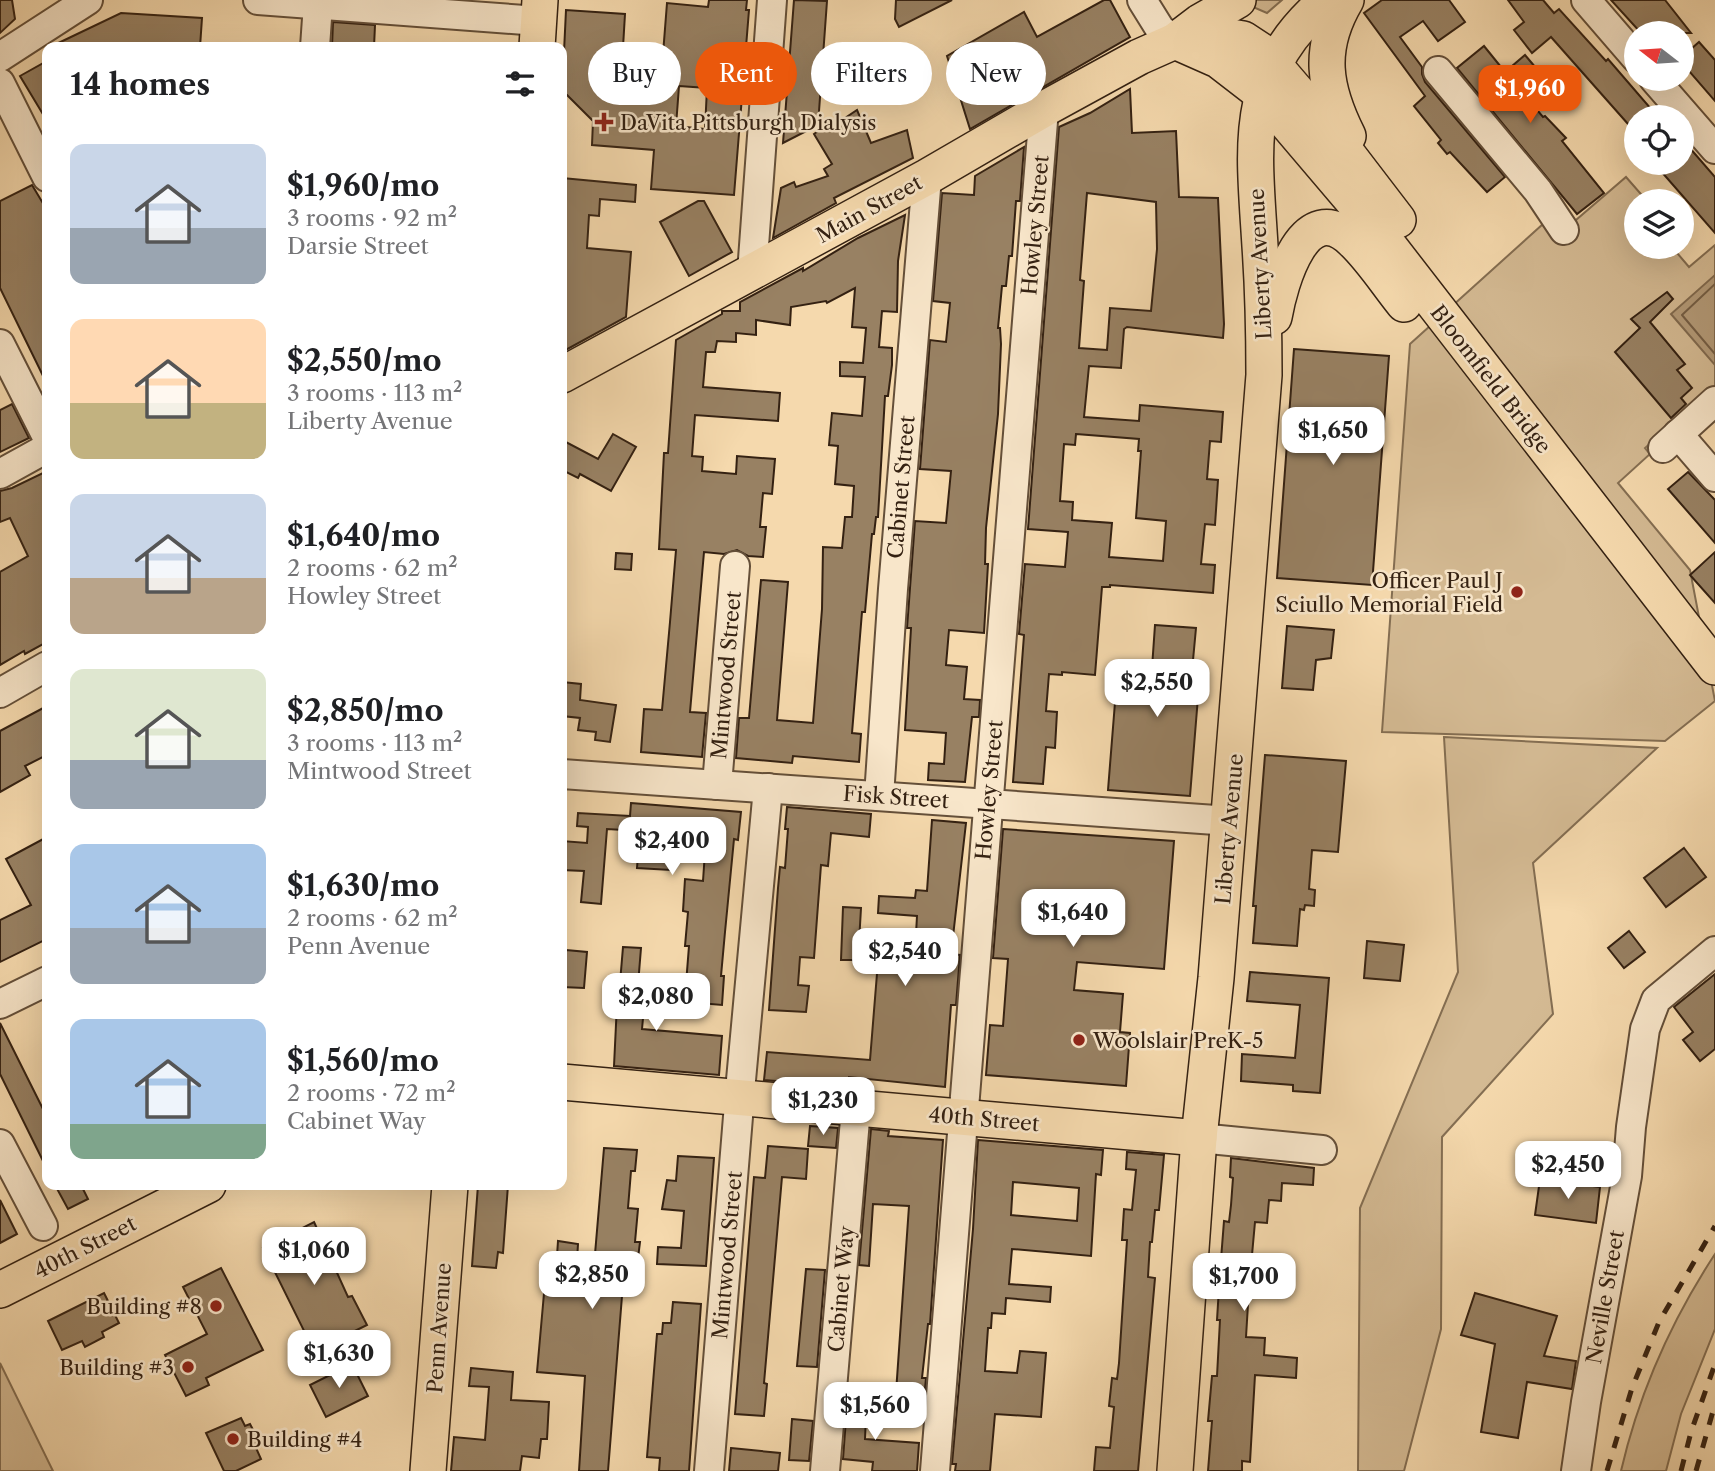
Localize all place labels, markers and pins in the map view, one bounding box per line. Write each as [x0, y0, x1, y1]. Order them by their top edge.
pin: $1,960 [1473, 66, 1587, 125]
place label: DaVita Pittsburgh Dialysis [620, 110, 876, 135]
marker: DaVita Pittsburgh Dialysis [594, 112, 614, 132]
pin: $1,650 [1276, 407, 1390, 467]
place label: Officer Paul J Sciullo Memorial Field [1275, 568, 1503, 617]
marker: Officer Paul J Sciullo Memorial Field [1509, 584, 1525, 600]
pin: $2,550 [1100, 660, 1214, 719]
pin: $2,400 [615, 818, 729, 877]
pin: $1,640 [1016, 890, 1130, 949]
pin: $2,540 [848, 928, 962, 988]
pin: $2,080 [599, 974, 713, 1033]
place label: Woolslair PreK-5 [1092, 1028, 1264, 1053]
marker: Woolslair PreK-5 [1071, 1032, 1087, 1048]
pin: $1,230 [766, 1078, 880, 1137]
pin: $2,450 [1511, 1142, 1625, 1201]
pin: $1,060 [257, 1228, 371, 1287]
pin: $2,850 [535, 1252, 649, 1311]
pin: $1,700 [1187, 1254, 1301, 1313]
place label: Building #8 [86, 1294, 202, 1319]
marker: Building #8 [208, 1298, 224, 1314]
pin: $1,630 [282, 1330, 396, 1390]
place label: Building #3 [59, 1355, 174, 1380]
marker: Building #3 [180, 1359, 196, 1375]
pin: $1,560 [818, 1382, 932, 1442]
place label: Building #4 [247, 1427, 362, 1452]
marker: Building #4 [225, 1431, 241, 1447]

